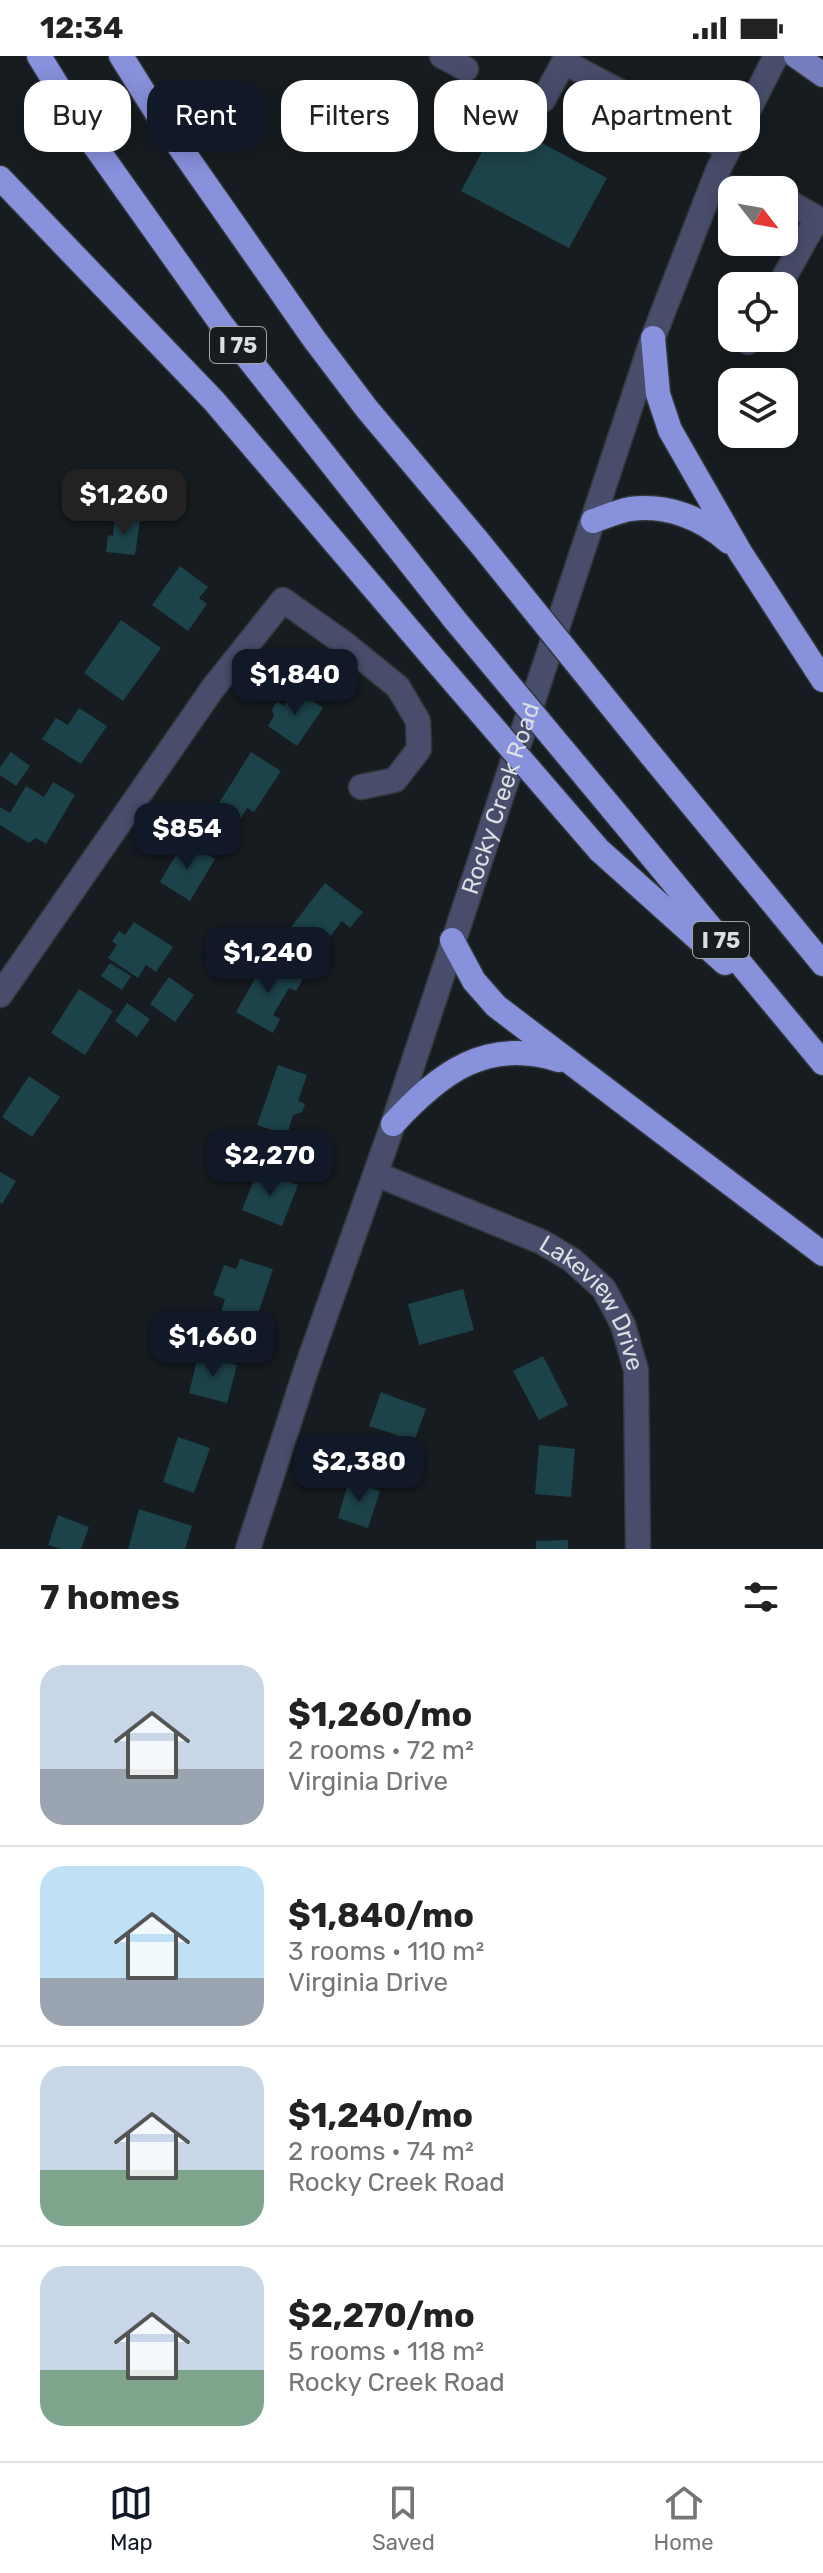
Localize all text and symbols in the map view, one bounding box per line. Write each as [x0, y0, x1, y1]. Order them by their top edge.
text: 12:34 [40, 10, 123, 46]
chip: Buy [24, 80, 131, 152]
chip: Rent [147, 80, 265, 152]
chip: Filters [281, 80, 418, 152]
chip: New [434, 80, 547, 152]
chip: Apartment [563, 80, 760, 152]
north arrow [718, 176, 798, 256]
map controls [718, 176, 798, 448]
button: locate [718, 272, 798, 352]
road number: I 75 [210, 327, 266, 363]
button: layers [718, 368, 798, 448]
pin: $1,260 [59, 469, 189, 537]
text: $1,260 [79, 479, 169, 510]
pin: $1,840 [230, 649, 360, 717]
text: $1,840 [250, 659, 340, 690]
street label: Rocky Creek Road [456, 699, 545, 898]
pin: $854 [140, 803, 234, 871]
text: $854 [152, 813, 222, 844]
road number: I 75 [693, 922, 749, 958]
pin: $1,240 [203, 927, 333, 995]
text: $1,240 [223, 937, 313, 968]
pin: $2,270 [205, 1130, 335, 1198]
text: $2,270 [225, 1140, 315, 1171]
street label: Lakeview Drive [534, 1230, 649, 1374]
pin: $1,660 [148, 1311, 278, 1379]
text: $1,660 [169, 1321, 257, 1352]
pin: $2,380 [294, 1436, 424, 1504]
text: $2,380 [312, 1446, 406, 1477]
icon: filters [739, 1575, 783, 1619]
text: 7 homes [40, 1577, 180, 1618]
text: $1,260/mo [288, 1694, 472, 1735]
icon: home [104, 1697, 200, 1793]
text: 2 rooms · 72 m² [288, 1735, 474, 1766]
text: Virginia Drive [288, 1766, 448, 1797]
text: $1,840/mo [288, 1895, 474, 1936]
icon: home [104, 1898, 200, 1994]
text: 3 rooms · 110 m² [288, 1936, 484, 1967]
text: Virginia Drive [288, 1967, 448, 1998]
text: $1,240/mo [288, 2095, 473, 2136]
icon: home [104, 2098, 200, 2194]
text: 2 rooms · 74 m² [288, 2136, 474, 2167]
text: Rocky Creek Road [288, 2167, 505, 2198]
text: $2,270/mo [288, 2295, 475, 2336]
icon: home [104, 2298, 200, 2394]
text: 5 rooms · 118 m² [288, 2336, 484, 2367]
text: Rocky Creek Road [288, 2367, 505, 2398]
tab: Map [109, 2481, 153, 2556]
tab: Saved [372, 2481, 435, 2556]
tab: Home [653, 2481, 714, 2556]

